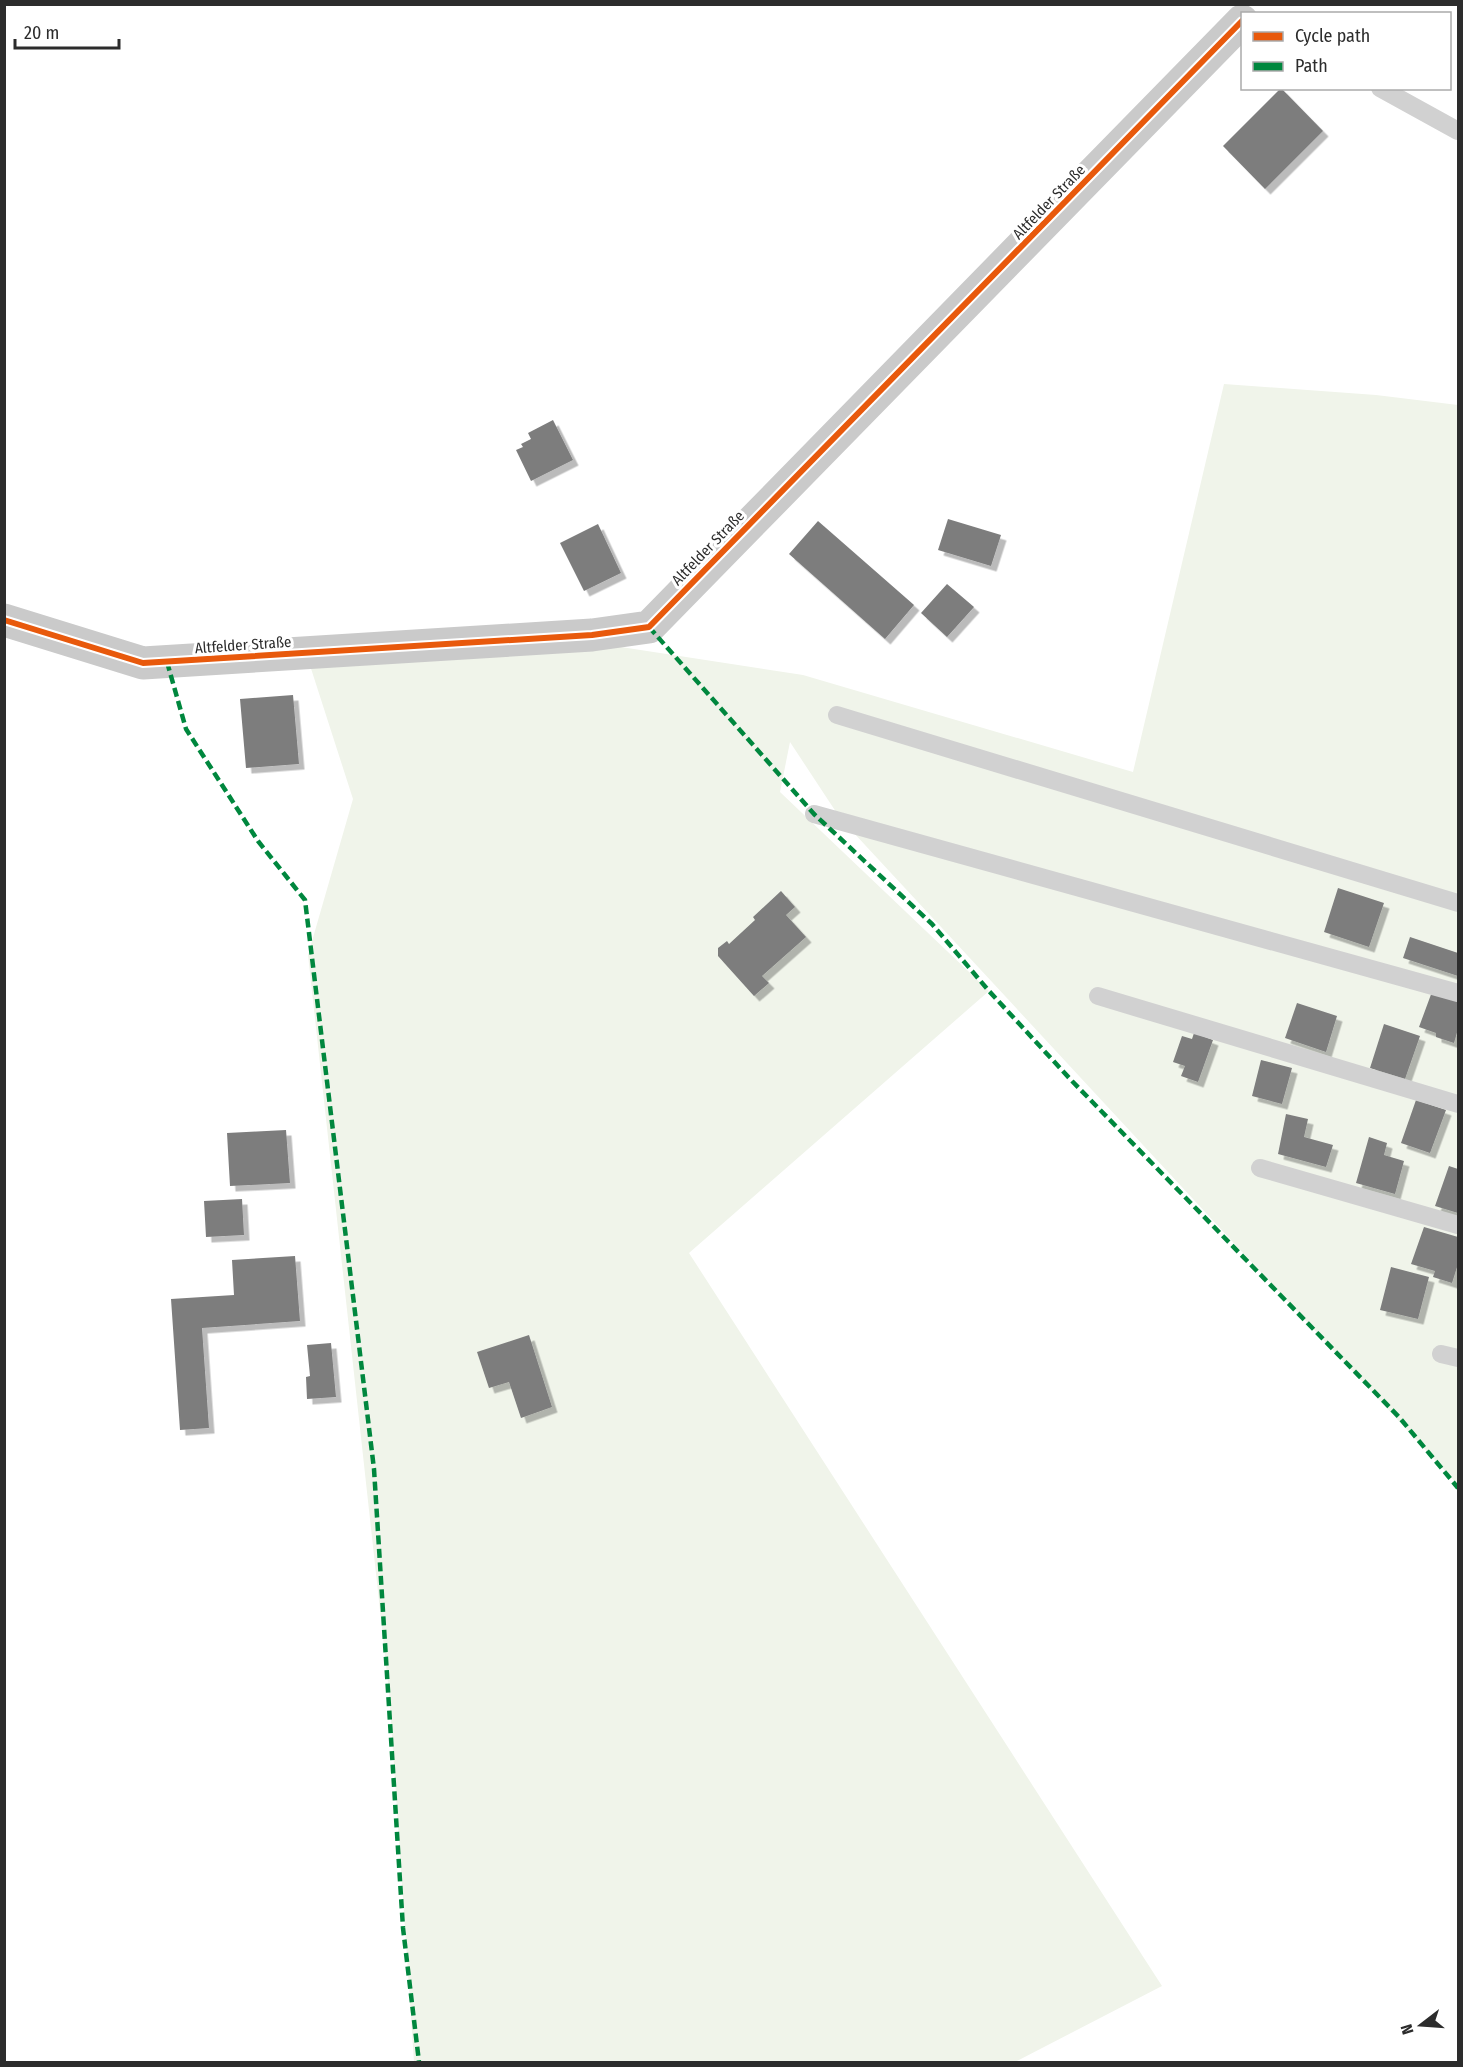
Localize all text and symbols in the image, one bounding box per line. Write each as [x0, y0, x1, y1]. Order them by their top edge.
scale bar [15, 12, 118, 50]
legend [1241, 12, 1451, 90]
text: 20 m [24, 22, 59, 44]
text: Cycle path [1295, 25, 1370, 47]
text: Path [1295, 55, 1328, 77]
street label: Altfelder Straße [1009, 161, 1089, 243]
street label: Altfelder Straße [668, 507, 748, 589]
street label: Altfelder Straße [194, 633, 292, 657]
north arrow [1391, 1995, 1451, 2055]
text: N [1397, 2022, 1418, 2037]

